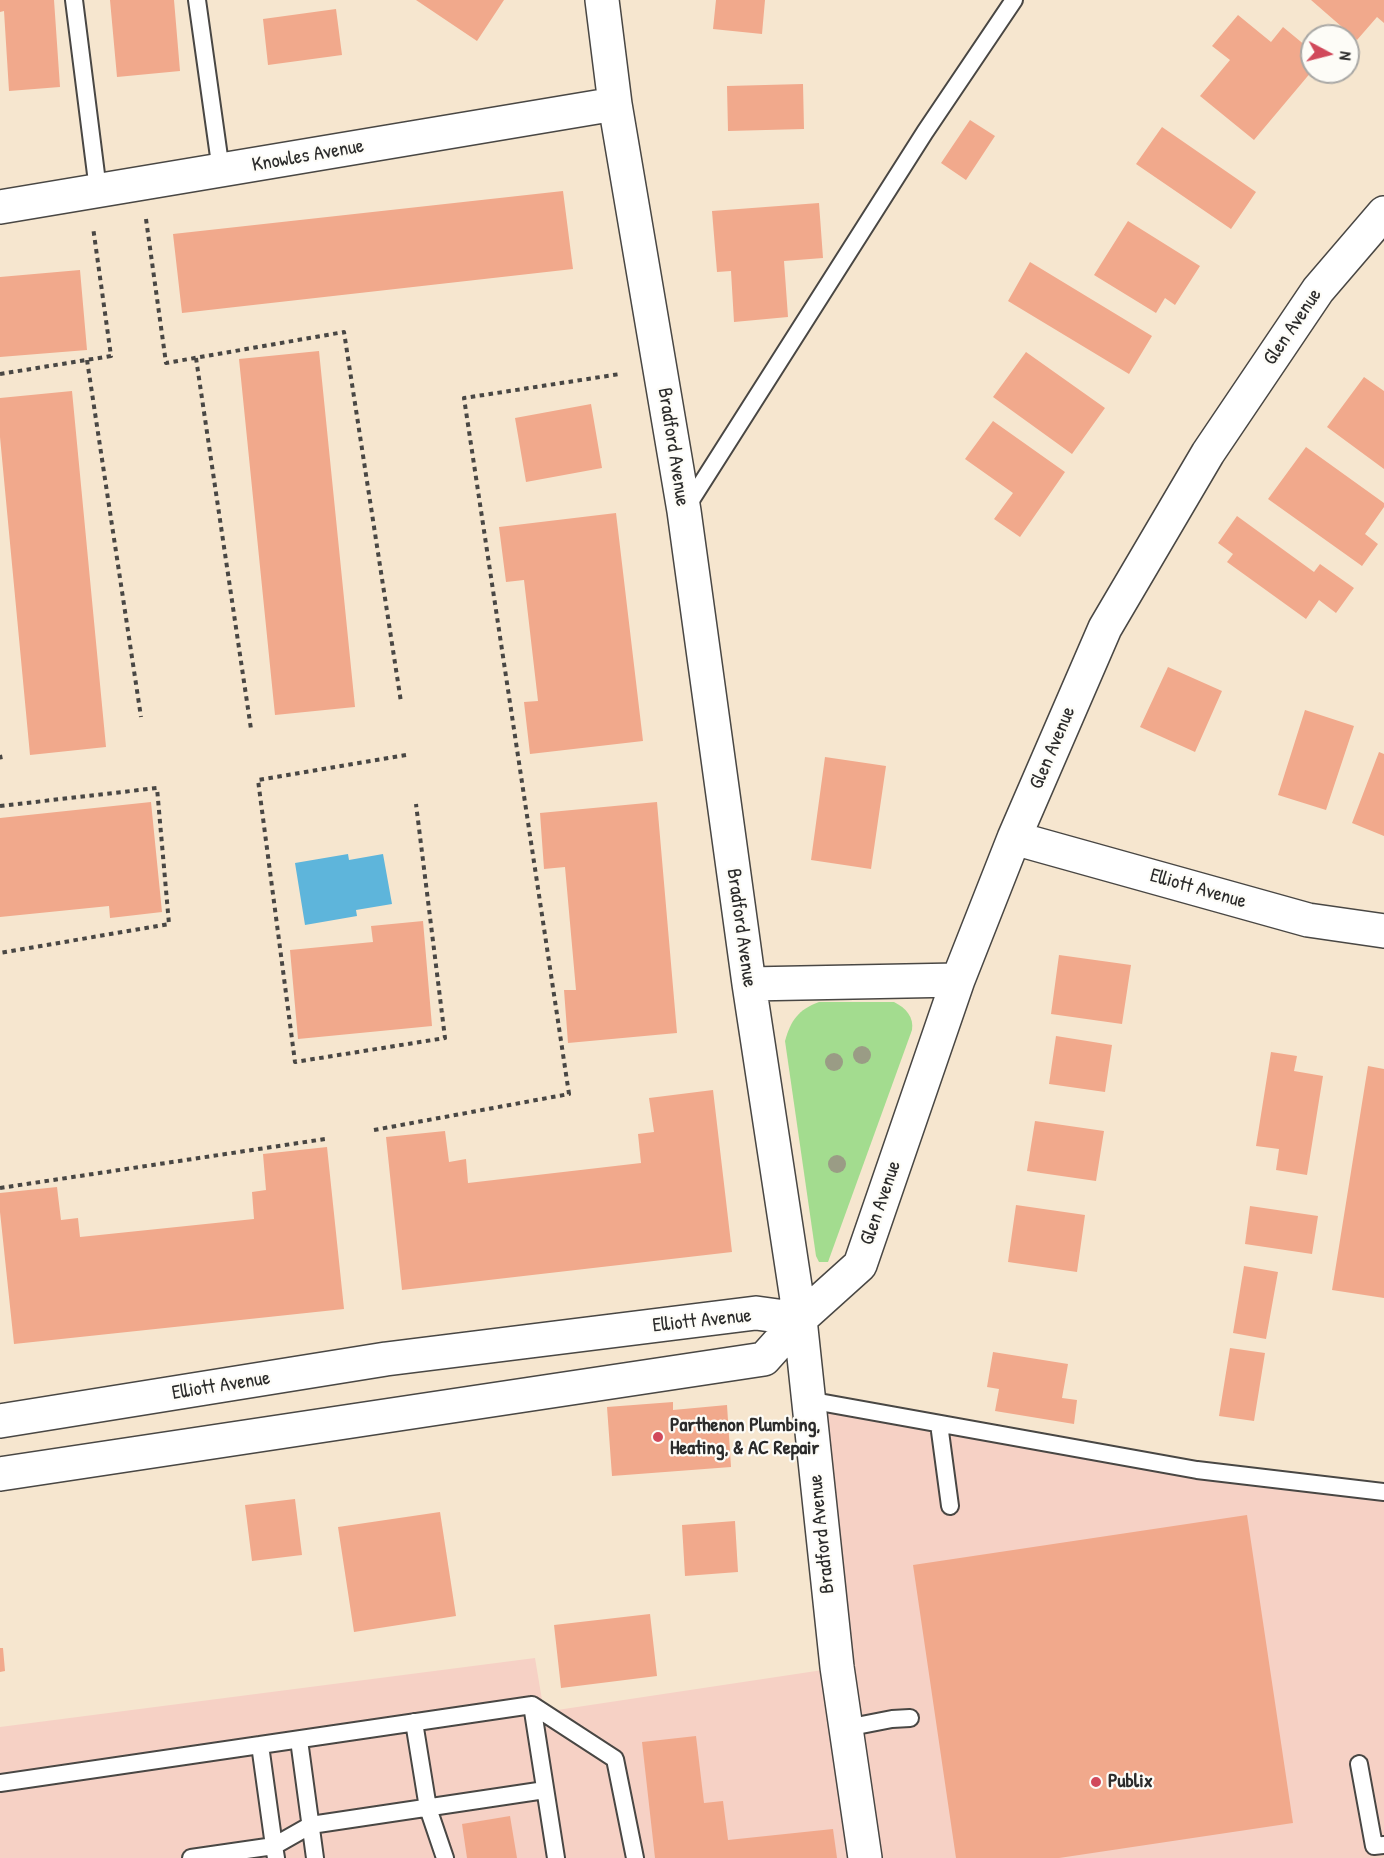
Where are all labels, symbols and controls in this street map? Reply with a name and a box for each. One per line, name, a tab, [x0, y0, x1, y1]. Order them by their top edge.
north arrow	[1300, 24, 1360, 84]
text: N	[1334, 50, 1357, 62]
street label: Knowles Avenue	[250, 134, 366, 178]
street label: Glen Avenue	[1259, 284, 1327, 370]
street label: Bradford Avenue	[652, 386, 694, 508]
street label: Glen Avenue	[1025, 703, 1081, 793]
street label: Elliott Avenue	[1147, 864, 1249, 914]
street label: Bradford Avenue	[721, 867, 761, 989]
street label: Glen Avenue	[855, 1158, 907, 1248]
street label: Elliott Avenue	[651, 1304, 753, 1338]
street label: Elliott Avenue	[170, 1366, 272, 1406]
place label: Parthenon Plumbing, Heating, & AC Repair	[670, 1414, 820, 1461]
marker: Parthenon Plumbing, Heating, & AC Repair	[651, 1430, 665, 1444]
street label: Bradford Avenue	[804, 1473, 840, 1595]
place label: Publix	[1108, 1770, 1153, 1794]
marker: Publix	[1089, 1775, 1103, 1789]

